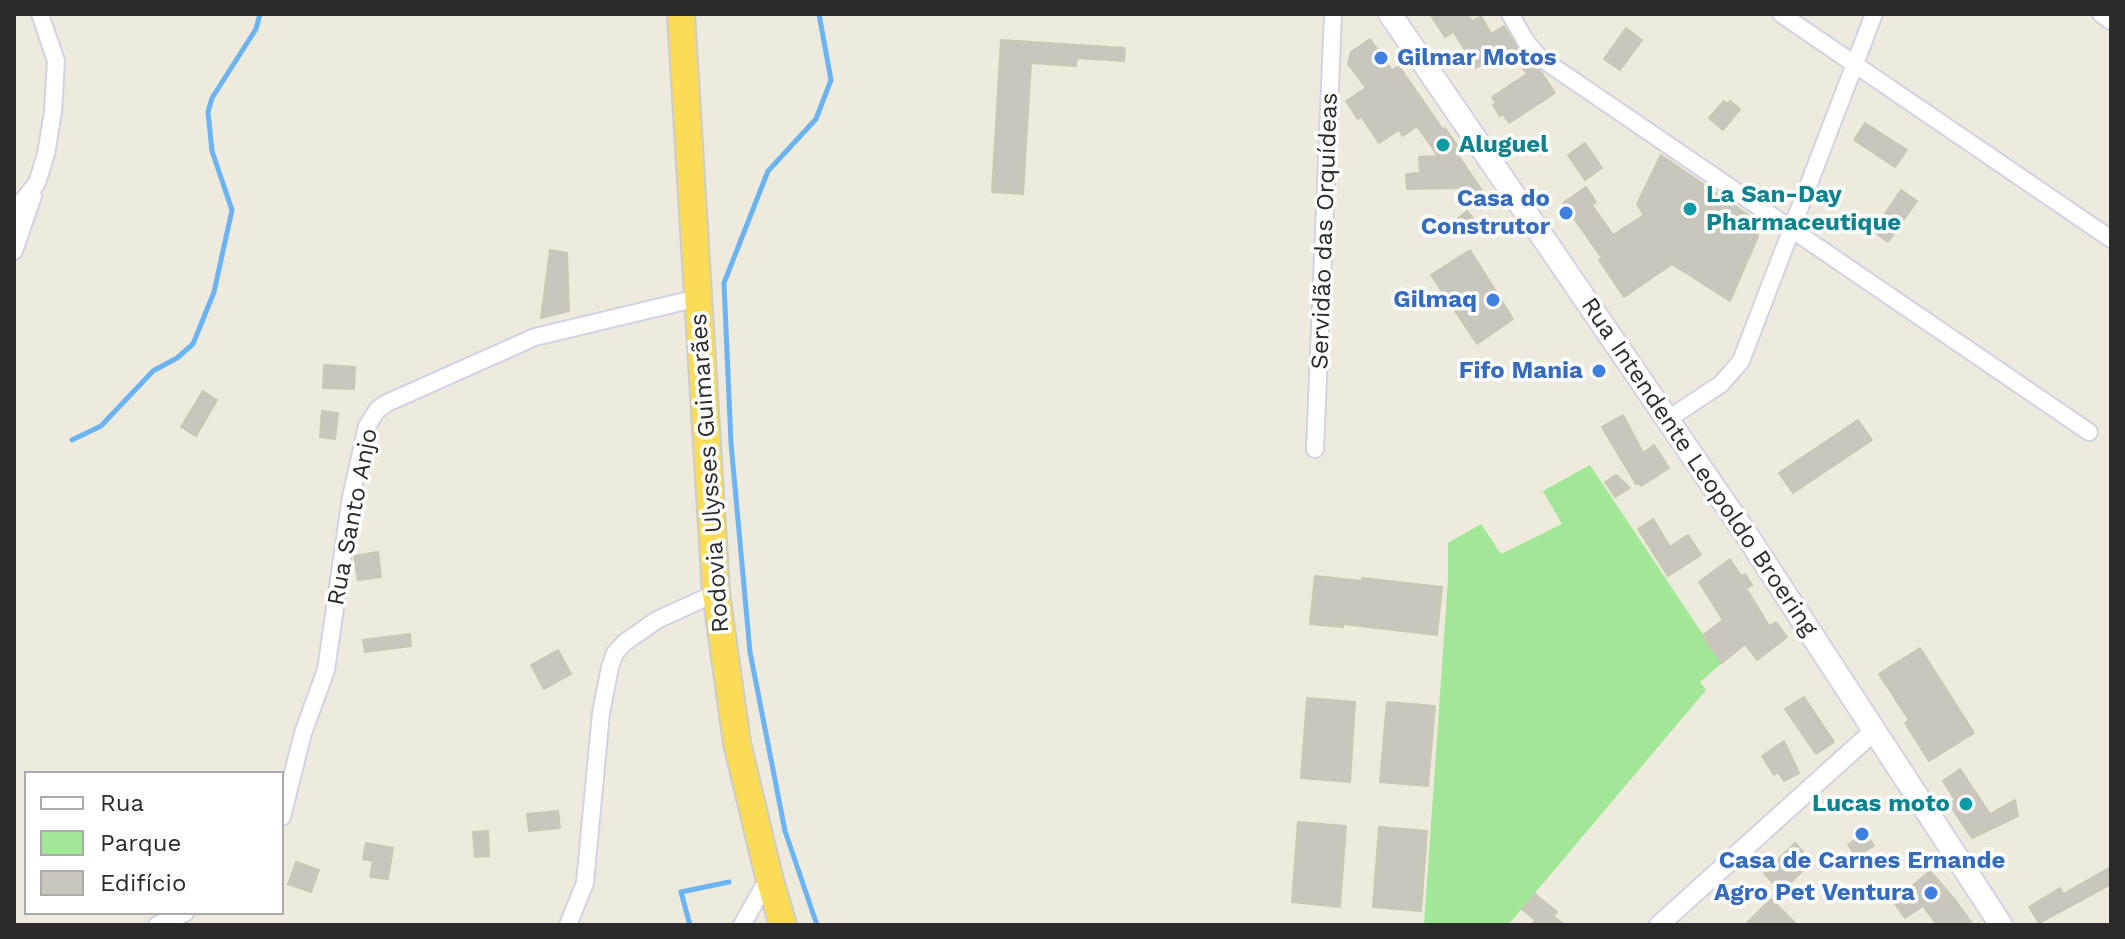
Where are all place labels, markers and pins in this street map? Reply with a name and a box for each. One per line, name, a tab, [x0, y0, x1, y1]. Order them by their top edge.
place label: Gilmar Motos	[1397, 44, 1557, 72]
marker: Gilmar Motos	[1372, 49, 1390, 67]
place label: Aluguel	[1459, 131, 1548, 159]
marker: Aluguel	[1434, 136, 1452, 154]
place label: La San-Day Pharmaceutique	[1706, 181, 1901, 237]
place label: Casa do Construtor	[1421, 185, 1550, 241]
marker: La San-Day Pharmaceutique	[1681, 200, 1699, 218]
marker: Casa do Construtor	[1557, 204, 1575, 222]
place label: Gilmaq	[1393, 286, 1477, 314]
marker: Gilmaq	[1484, 291, 1502, 309]
place label: Fifo Mania	[1459, 357, 1583, 385]
marker: Fifo Mania	[1590, 362, 1608, 380]
place label: Lucas moto	[1812, 790, 1950, 818]
marker: Lucas moto	[1957, 795, 1975, 813]
marker: Casa de Carnes Ernande	[1853, 825, 1871, 843]
place label: Casa de Carnes Ernande	[1719, 847, 2005, 875]
place label: Agro Pet Ventura	[1714, 879, 1915, 907]
marker: Agro Pet Ventura	[1922, 884, 1940, 902]

